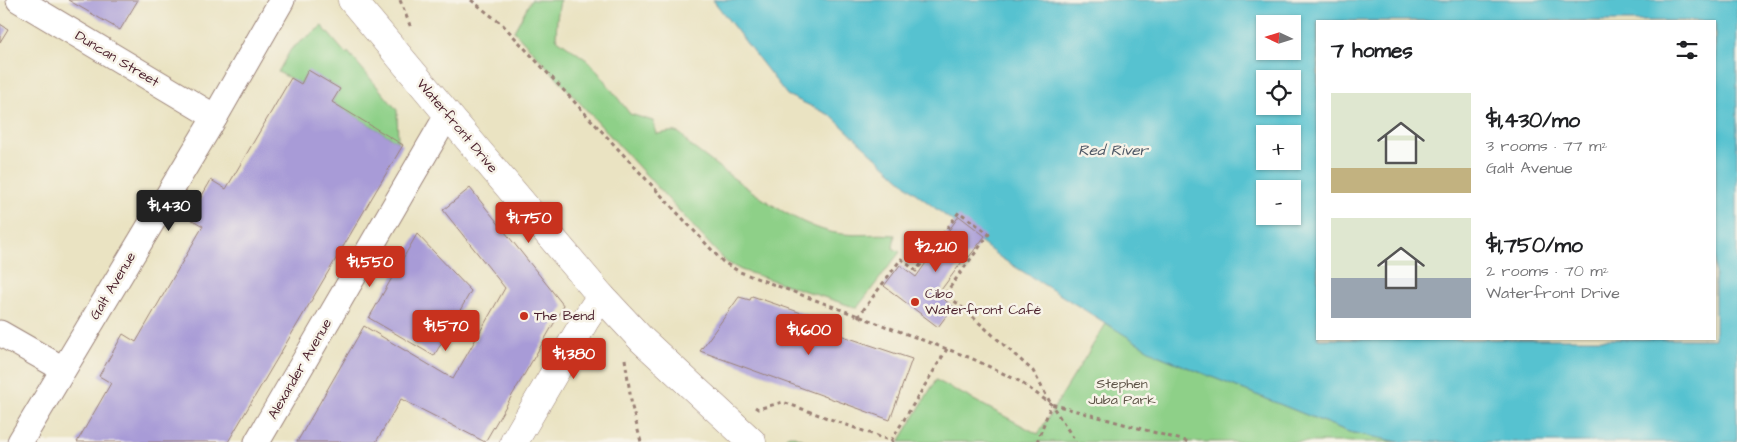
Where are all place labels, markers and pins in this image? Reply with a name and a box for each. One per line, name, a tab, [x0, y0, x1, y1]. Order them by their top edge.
pin: $1,430	[128, 190, 210, 232]
pin: $1,750	[488, 202, 570, 244]
pin: $2,210	[895, 230, 977, 273]
pin: $1,550	[329, 246, 411, 288]
place label: Cibo Waterfront Café	[925, 284, 1042, 320]
marker: Cibo Waterfront Café	[909, 296, 921, 308]
place label: The Bend	[534, 306, 595, 326]
pin: $1,570	[405, 310, 487, 352]
marker: The Bend	[518, 310, 530, 322]
pin: $1,600	[768, 314, 850, 356]
pin: $1,380	[533, 338, 615, 380]

